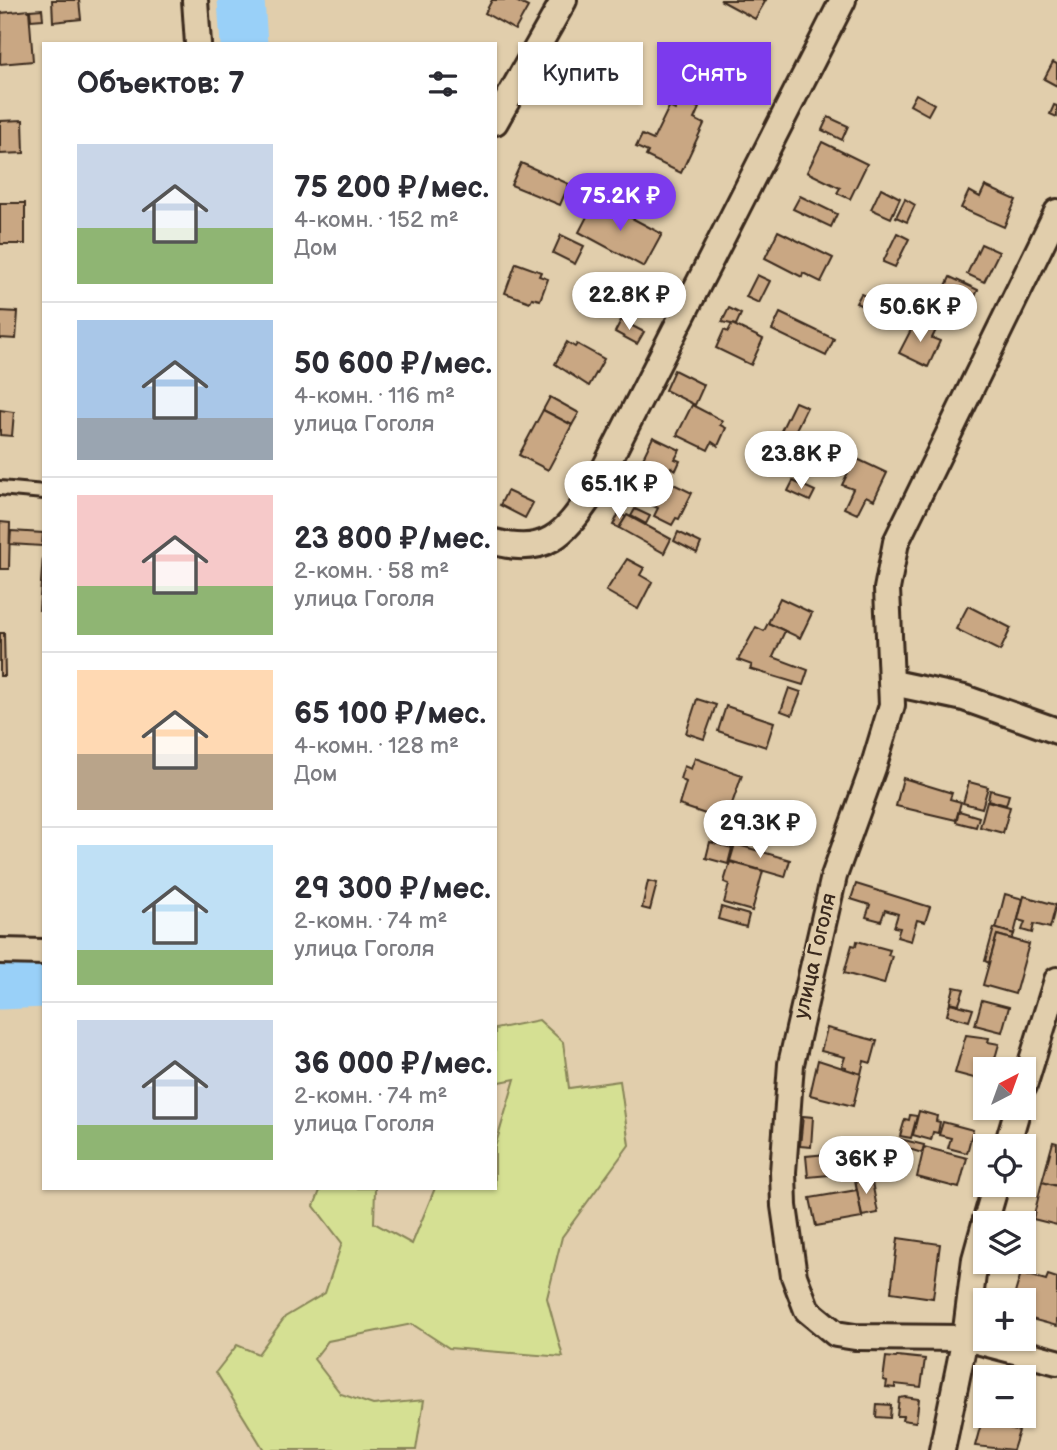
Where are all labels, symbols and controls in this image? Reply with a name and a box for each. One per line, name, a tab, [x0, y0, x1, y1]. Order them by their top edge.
chip: Купить	[518, 42, 643, 105]
chip: Снять	[657, 42, 771, 105]
icon: filters	[424, 65, 462, 103]
text: Объектов: 7	[77, 66, 245, 102]
text: 75 200 ₽/мес.	[294, 170, 489, 206]
icon: home	[133, 172, 217, 256]
pin: 75.2K ₽	[555, 174, 685, 233]
text: 75.2K ₽	[580, 182, 660, 210]
text: 4-комн. · 152 m²	[294, 206, 459, 234]
text: Дом	[294, 234, 337, 262]
pin: 22.8K ₽	[564, 272, 694, 332]
text: 22.8K ₽	[588, 281, 670, 309]
pin: 50.6K ₽	[855, 284, 985, 344]
text: 50.6K ₽	[879, 293, 961, 321]
text: 50 600 ₽/мес.	[294, 346, 492, 382]
icon: home	[133, 348, 217, 432]
text: 4-комн. · 116 m²	[294, 382, 455, 410]
text: улица Гоголя	[294, 410, 435, 438]
pin: 23.8K ₽	[736, 432, 866, 491]
text: 23.8K ₽	[761, 440, 841, 468]
pin: 65.1K ₽	[554, 462, 684, 521]
text: 65.1K ₽	[580, 470, 658, 498]
text: 23 800 ₽/мес.	[294, 521, 491, 557]
icon: home	[133, 523, 217, 607]
text: 2-комн. · 58 m²	[294, 557, 449, 585]
text: улица Гоголя	[294, 585, 435, 613]
text: 65 100 ₽/мес.	[294, 696, 486, 732]
icon: home	[133, 698, 217, 782]
text: 4-комн. · 128 m²	[294, 732, 459, 760]
text: Дом	[294, 760, 337, 788]
pin: 29.3K ₽	[695, 800, 825, 860]
text: 29.3K ₽	[720, 809, 800, 837]
text: 29 300 ₽/мес.	[294, 871, 491, 907]
icon: home	[133, 873, 217, 957]
street label: улица Гоголя	[788, 891, 842, 1021]
text: 2-комн. · 74 m²	[294, 907, 447, 935]
text: улица Гоголя	[294, 935, 435, 963]
text: 36 000 ₽/мес.	[294, 1046, 492, 1082]
icon: home	[133, 1048, 217, 1132]
north arrow	[973, 1057, 1036, 1120]
map controls	[973, 1057, 1036, 1428]
text: 2-комн. · 74 m²	[294, 1082, 447, 1110]
text: улица Гоголя	[294, 1110, 435, 1138]
button: locate	[973, 1134, 1036, 1197]
pin: 36K ₽	[817, 1136, 915, 1196]
text: 36K ₽	[835, 1145, 897, 1173]
button: layers	[973, 1211, 1036, 1274]
button: +	[973, 1288, 1036, 1351]
button: −	[973, 1365, 1036, 1428]

